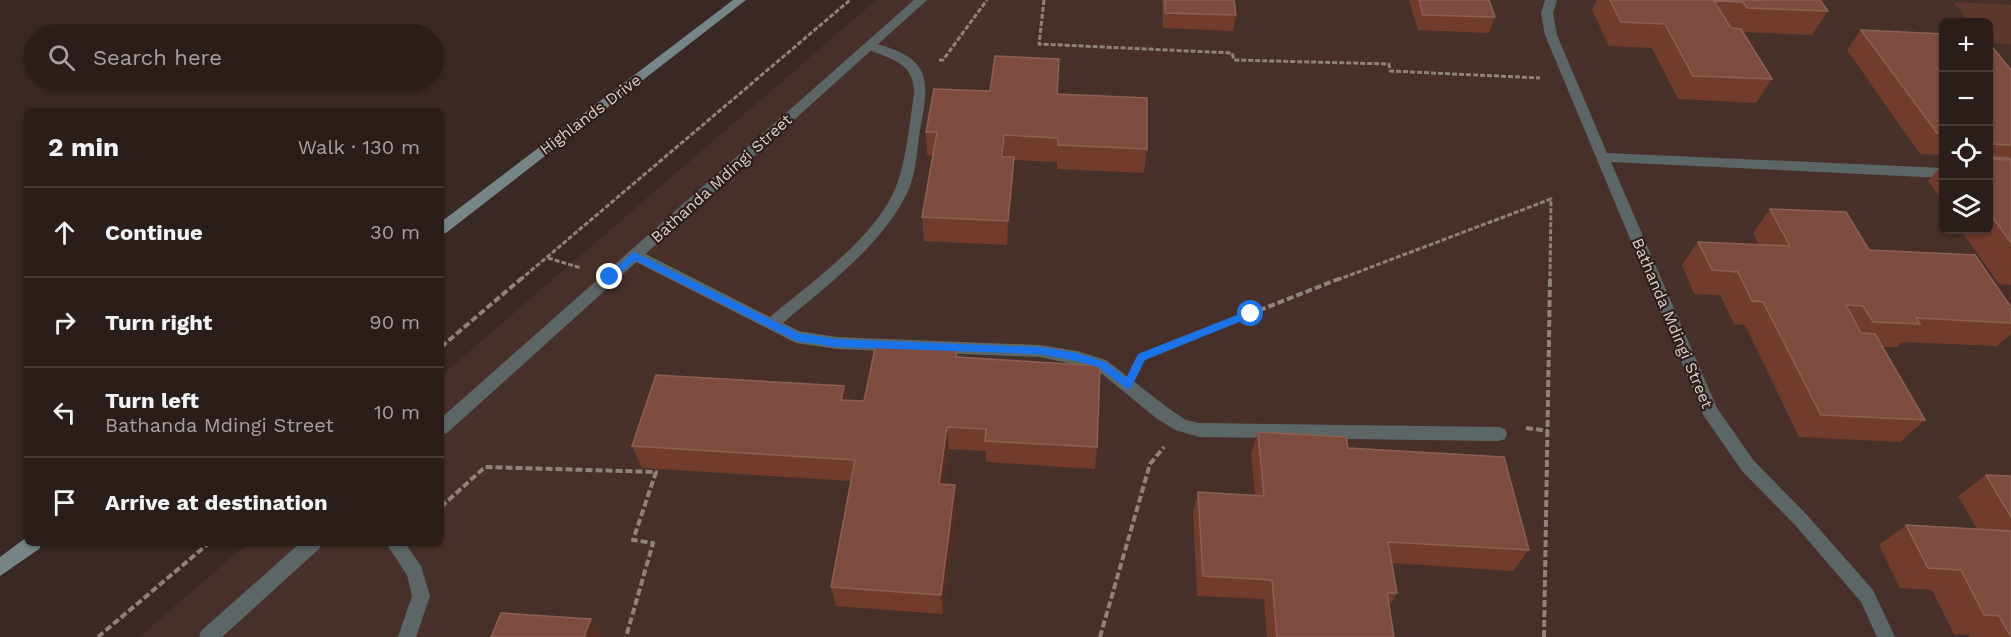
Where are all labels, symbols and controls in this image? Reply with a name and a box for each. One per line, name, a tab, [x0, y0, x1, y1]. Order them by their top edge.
map controls	[1939, 18, 1993, 234]
button: +	[1939, 18, 1993, 72]
search box	[24, 24, 444, 90]
icon: search	[45, 41, 78, 74]
text: Search here	[93, 45, 222, 70]
street label: Highlands Drive	[536, 70, 645, 159]
button: −	[1939, 72, 1993, 126]
street label: Bathanda Mdingi Street	[647, 110, 796, 247]
button: locate	[1939, 126, 1993, 180]
text: 2 min	[48, 132, 119, 162]
text: Walk · 130 m	[298, 135, 420, 159]
button: layers	[1939, 180, 1993, 234]
icon: ahead	[48, 216, 81, 249]
text: Continue	[105, 220, 203, 245]
text: 30 m	[370, 220, 420, 244]
street label: Bathanda Mdingi Street	[1628, 235, 1717, 411]
route end	[596, 263, 622, 289]
route start	[1237, 300, 1263, 326]
icon: right	[48, 306, 81, 339]
text: Turn right	[105, 310, 212, 335]
text: 90 m	[369, 310, 420, 334]
text: Turn left	[105, 388, 199, 413]
icon: left	[48, 396, 81, 429]
text: 10 m	[374, 400, 420, 424]
text: Bathanda Mdingi Street	[105, 413, 334, 437]
icon: arrive	[48, 486, 81, 519]
text: Arrive at destination	[105, 490, 328, 515]

